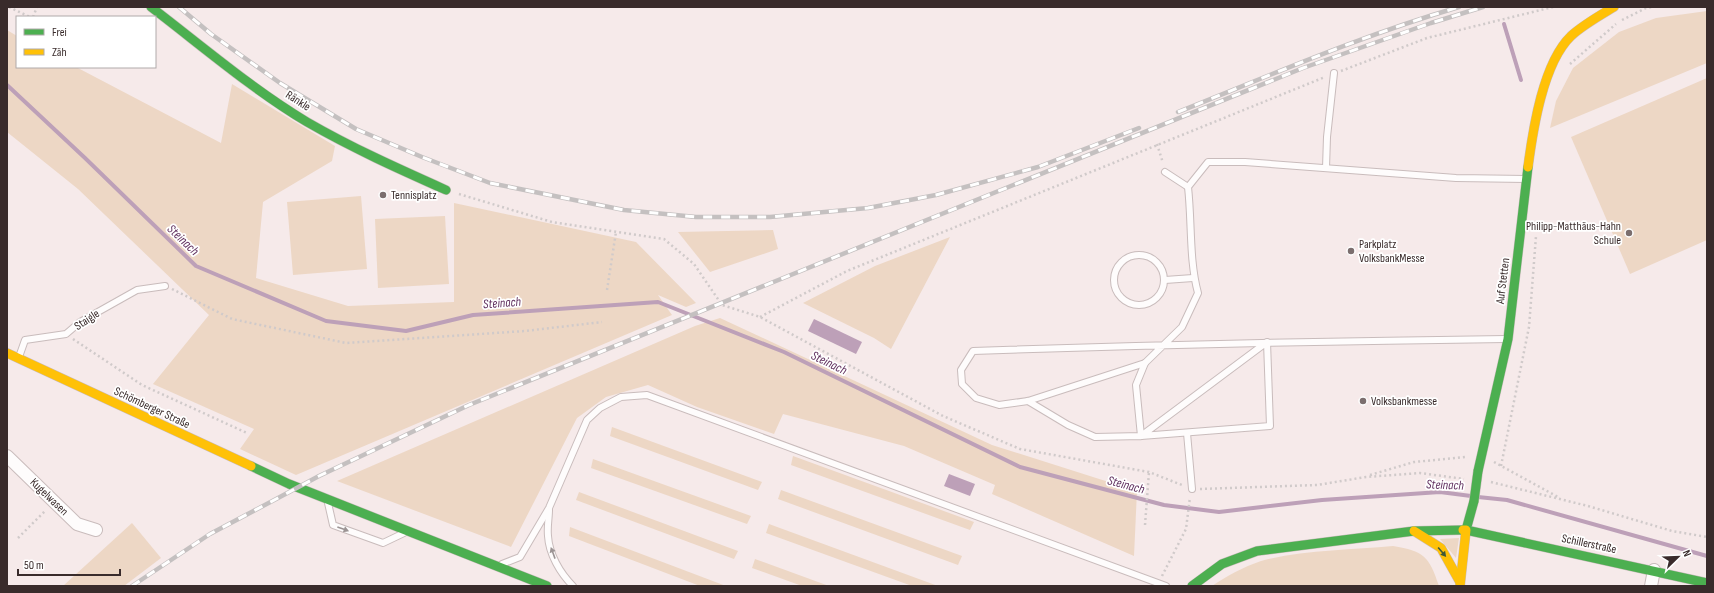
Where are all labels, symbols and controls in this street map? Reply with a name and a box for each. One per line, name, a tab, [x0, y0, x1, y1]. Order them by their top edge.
legend	[16, 16, 156, 68]
text: Frei	[52, 25, 67, 40]
text: Zäh	[52, 45, 67, 60]
street label: Ränkle	[283, 87, 313, 115]
place label: Tennisplatz	[391, 188, 437, 203]
marker: Tennisplatz	[378, 190, 388, 200]
place label: Philipp-Matthäus-Hahn Schule	[1526, 219, 1621, 248]
water label: Steinach	[164, 221, 203, 259]
marker: Philipp-Matthäus-Hahn Schule	[1624, 228, 1634, 238]
place label: Parkplatz VolksbankMesse	[1359, 237, 1425, 266]
marker: Parkplatz VolksbankMesse	[1346, 246, 1356, 256]
street label: Auf Stetten	[1493, 257, 1513, 306]
water label: Steinach	[483, 294, 522, 312]
street label: Staigle	[71, 306, 103, 334]
water label: Steinach	[808, 347, 850, 379]
street label: Schömberger Straße	[112, 384, 193, 432]
place label: Volksbankmesse	[1371, 394, 1437, 409]
marker: Volksbankmesse	[1358, 396, 1368, 406]
water label: Steinach	[1106, 472, 1147, 498]
street label: Kugelwasen	[27, 475, 71, 519]
water label: Steinach	[1426, 476, 1465, 494]
one-way arrow	[338, 526, 350, 532]
street label: Schillerstraße	[1560, 531, 1618, 557]
north arrow	[1658, 537, 1698, 577]
one-way arrow	[1438, 546, 1447, 557]
one-way arrow	[550, 547, 556, 559]
text: N	[1680, 548, 1694, 559]
scale bar	[18, 551, 120, 577]
text: 50 m	[24, 558, 44, 573]

